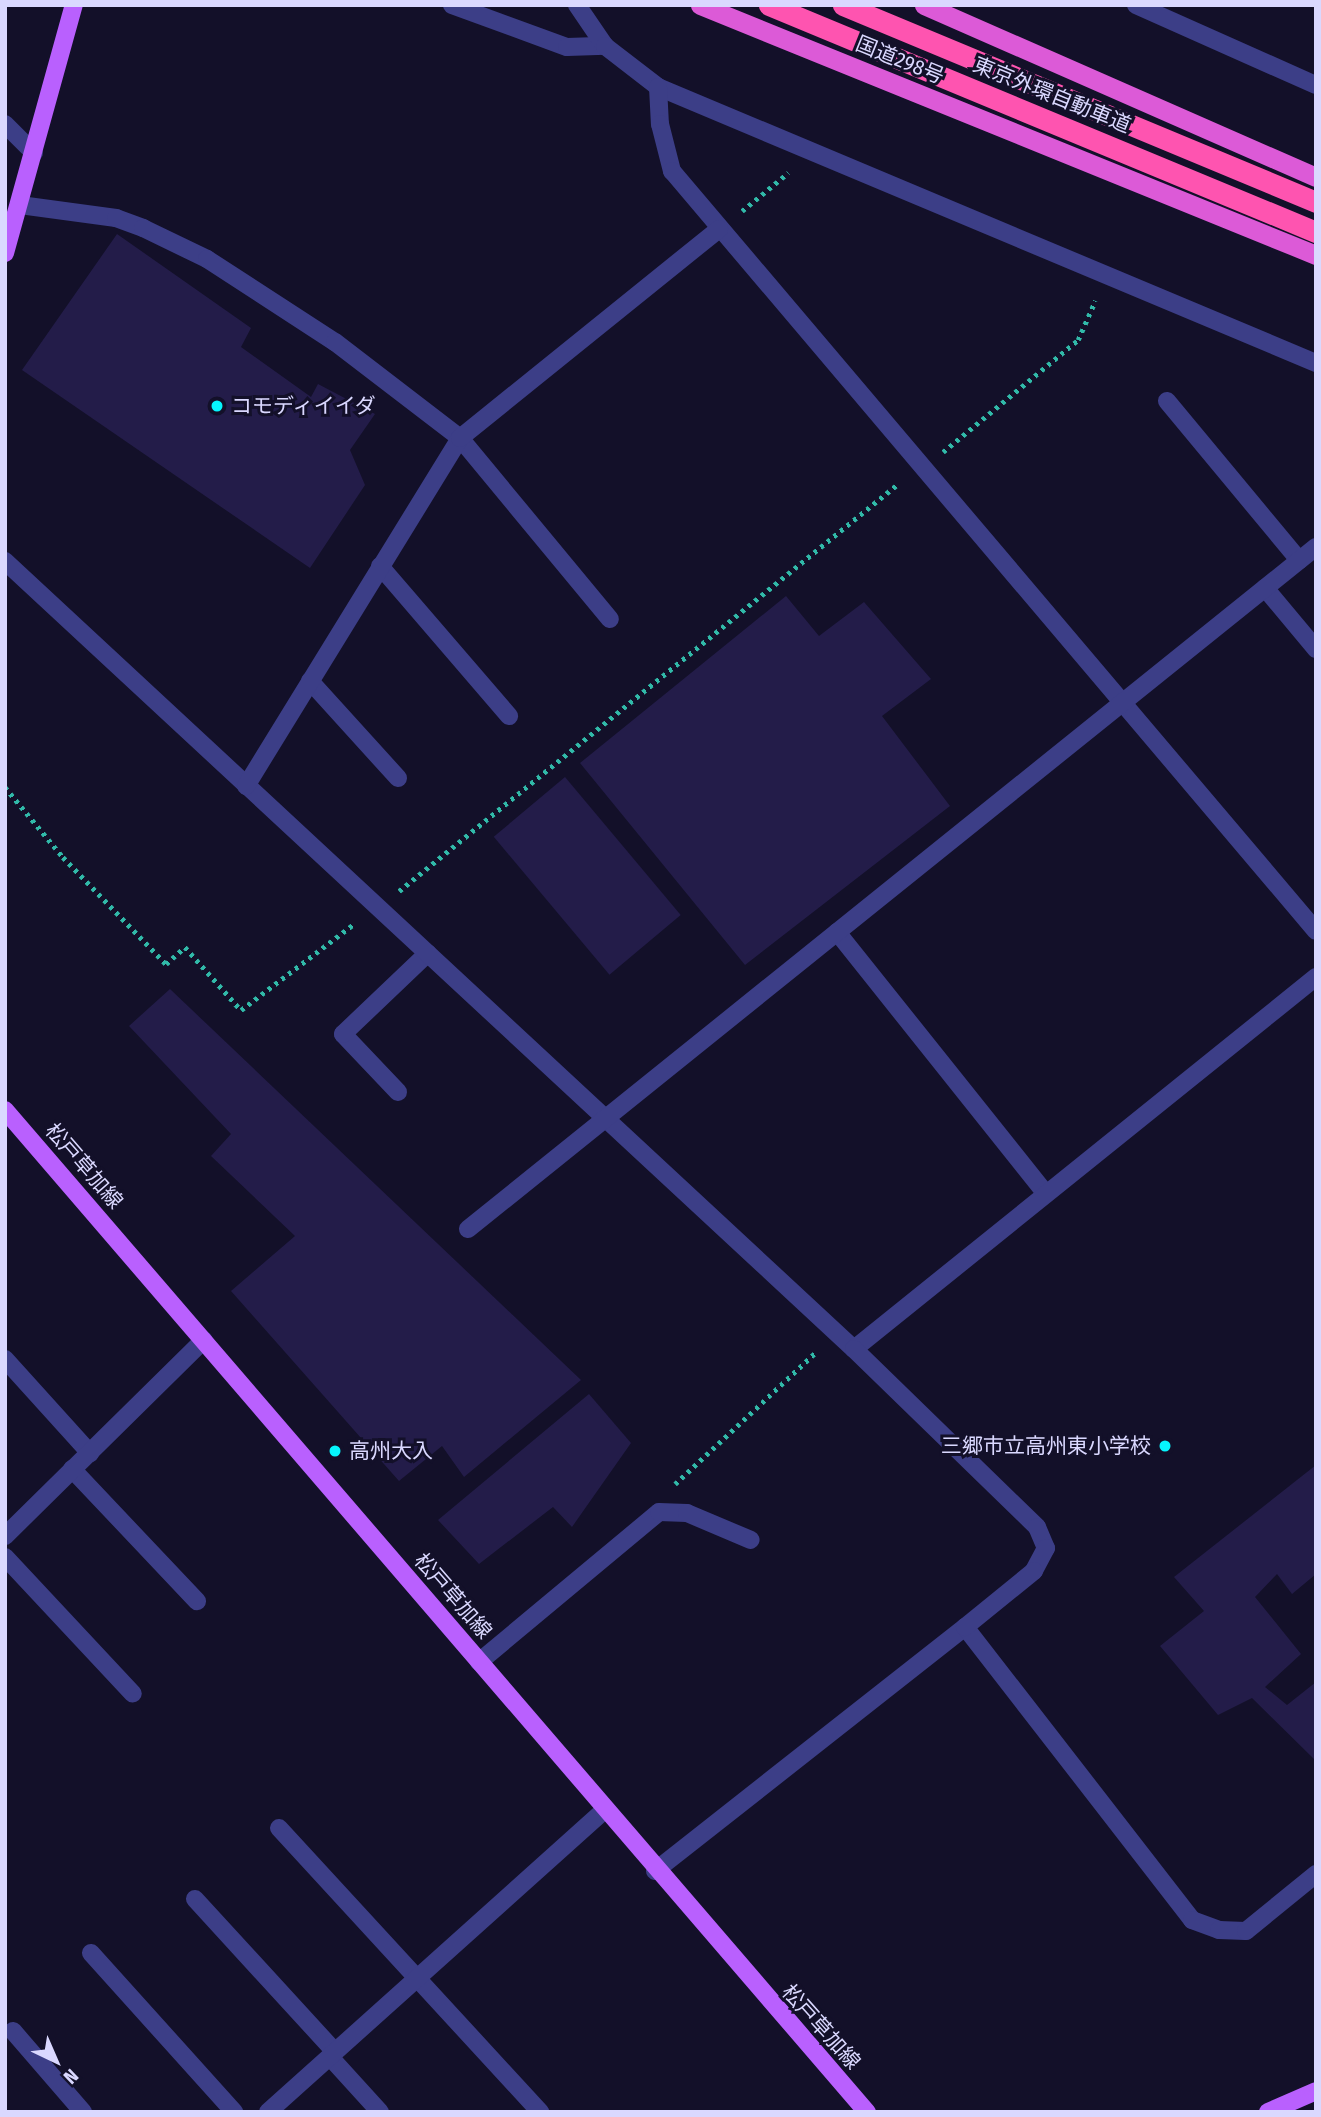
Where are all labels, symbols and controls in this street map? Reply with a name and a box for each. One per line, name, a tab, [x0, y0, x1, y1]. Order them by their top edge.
street label: 国道298号	[852, 31, 948, 89]
street label: 東京外環自動車道	[969, 52, 1135, 138]
place label: コモディイイダ	[231, 393, 378, 419]
marker: コモディイイダ	[209, 398, 225, 414]
street label: 松戸草加線	[40, 1118, 128, 1214]
place label: 三郷市立高州東小学校	[941, 1433, 1151, 1459]
place label: 高州大入	[349, 1438, 433, 1464]
marker: 三郷市立高州東小学校	[1157, 1438, 1173, 1454]
marker: 高州大入	[327, 1443, 343, 1459]
street label: 松戸草加線	[409, 1548, 497, 1644]
street label: 松戸草加線	[777, 1980, 865, 2074]
north arrow	[21, 2026, 91, 2096]
text: N	[59, 2064, 83, 2089]

